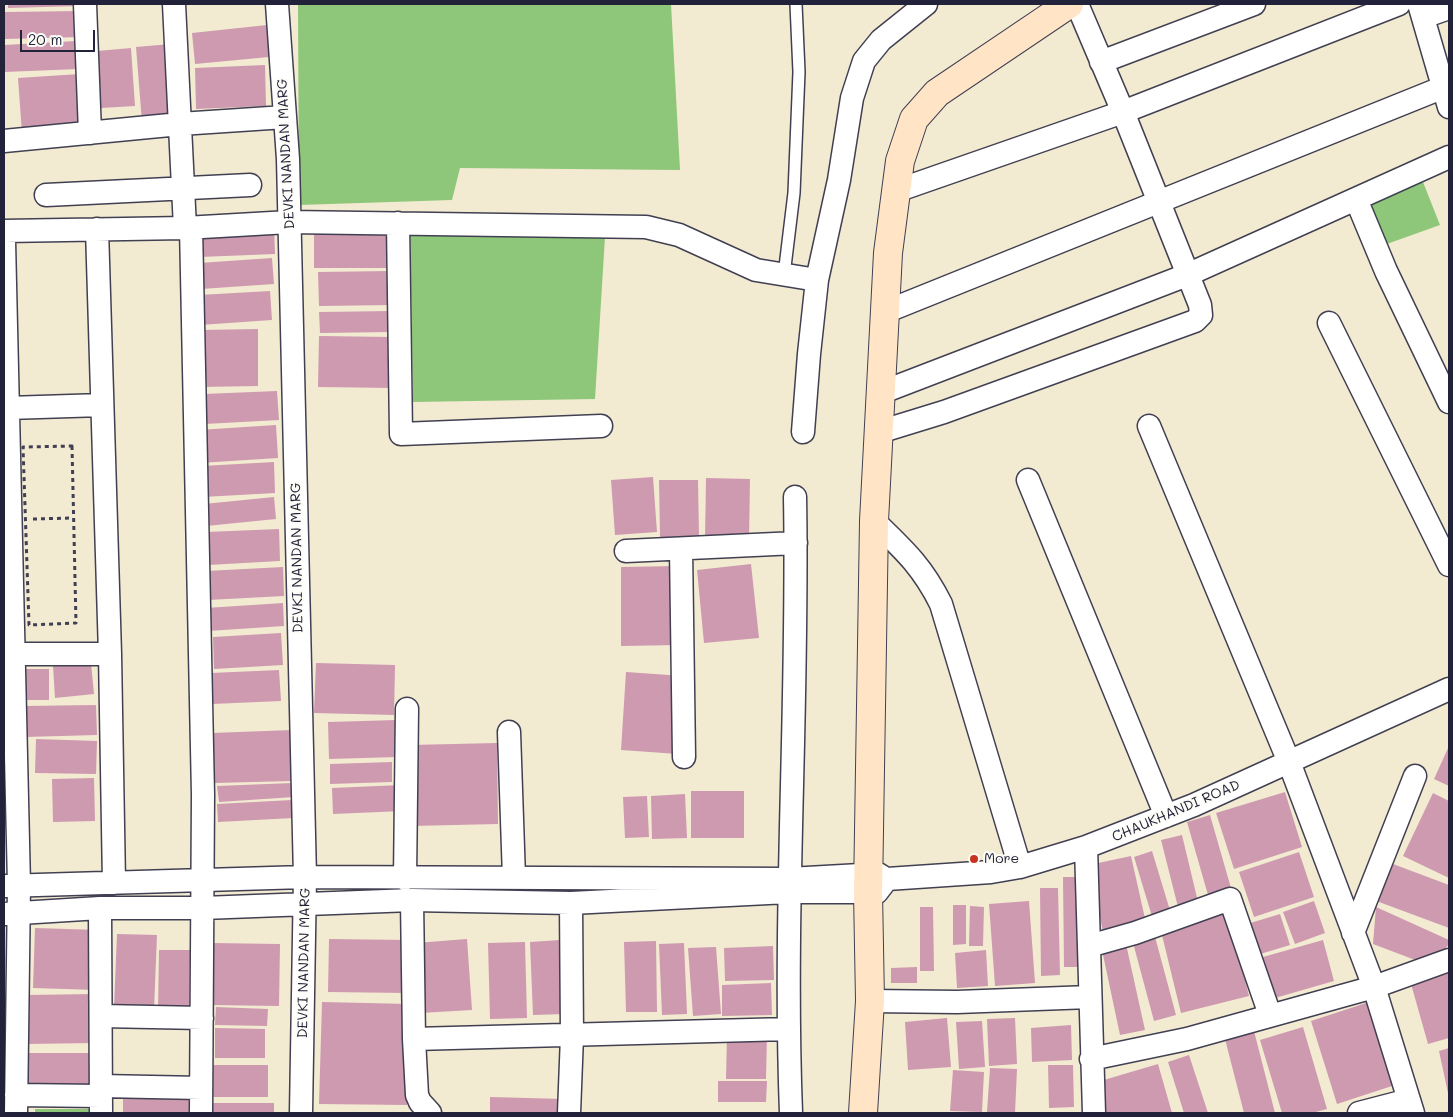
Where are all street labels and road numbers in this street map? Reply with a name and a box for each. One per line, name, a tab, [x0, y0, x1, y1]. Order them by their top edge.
street label: DEVKI NANDAN MARG	[274, 78, 298, 230]
street label: DEVKI NANDAN MARG	[287, 483, 307, 633]
street label: CHAUKHANDI ROAD	[1110, 776, 1242, 846]
street label: DEVKI NANDAN MARG	[294, 888, 314, 1038]

